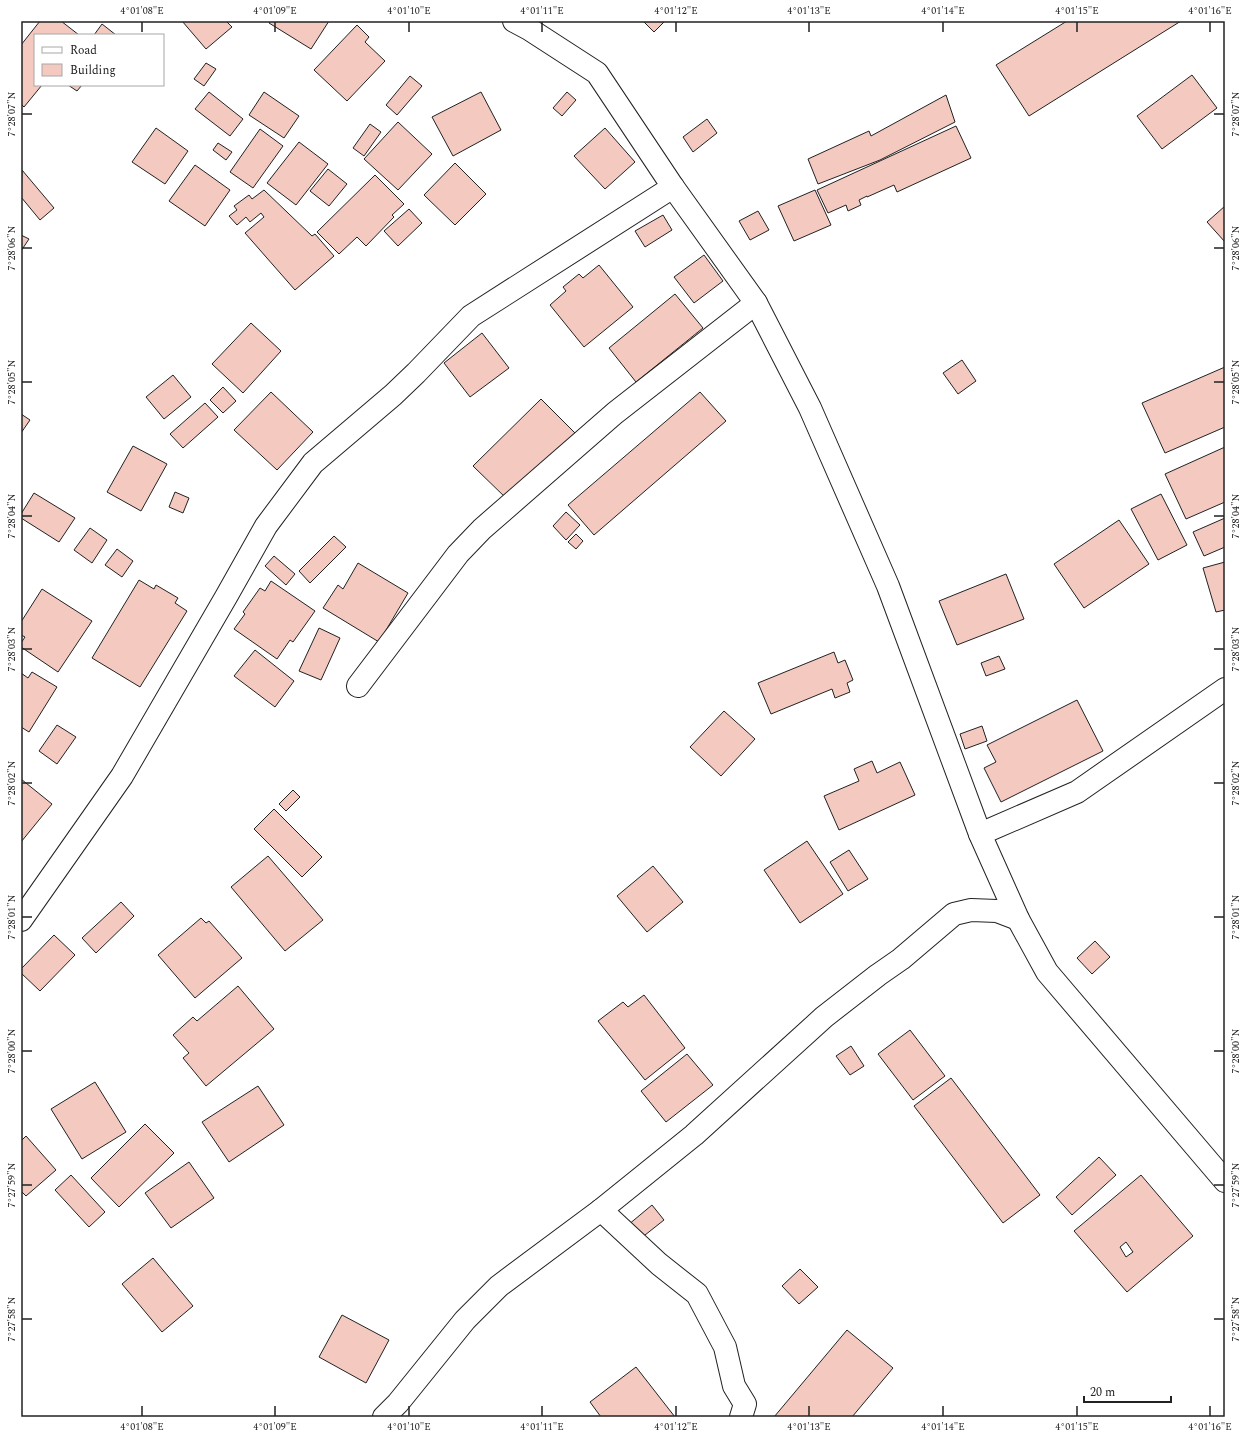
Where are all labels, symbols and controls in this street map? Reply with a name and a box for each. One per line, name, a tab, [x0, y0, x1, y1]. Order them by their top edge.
text: 4°01'08"E	[120, 3, 164, 19]
text: 4°01'09"E	[253, 3, 297, 19]
text: 4°01'10"E	[387, 3, 431, 19]
text: 4°01'11"E	[520, 3, 564, 19]
text: 4°01'12"E	[654, 3, 698, 19]
text: 4°01'13"E	[787, 3, 831, 19]
text: 4°01'14"E	[921, 3, 965, 19]
text: 4°01'15"E	[1055, 3, 1099, 19]
text: 4°01'16"E	[1188, 3, 1232, 19]
legend	[34, 34, 164, 86]
text: Road	[70, 41, 97, 60]
text: Building	[70, 61, 116, 80]
text: 7°28'07"N	[4, 92, 20, 137]
text: 7°28'07"N	[1228, 92, 1244, 137]
text: 7°28'06"N	[4, 226, 20, 271]
text: 7°28'06"N	[1228, 226, 1244, 271]
text: 7°28'05"N	[4, 360, 20, 405]
text: 7°28'05"N	[1228, 360, 1244, 405]
text: 7°28'04"N	[4, 494, 20, 539]
text: 7°28'04"N	[1228, 494, 1244, 539]
text: 7°28'03"N	[4, 627, 20, 672]
text: 7°28'03"N	[1228, 627, 1244, 672]
text: 7°28'02"N	[4, 761, 20, 806]
text: 7°28'02"N	[1228, 761, 1244, 806]
text: 7°28'01"N	[4, 895, 20, 940]
text: 7°28'01"N	[1228, 895, 1244, 940]
text: 7°28'00"N	[4, 1029, 20, 1074]
text: 7°28'00"N	[1228, 1029, 1244, 1074]
text: 7°27'59"N	[4, 1163, 20, 1208]
text: 7°27'59"N	[1228, 1163, 1244, 1208]
text: 7°27'58"N	[4, 1297, 20, 1342]
text: 7°27'58"N	[1228, 1297, 1244, 1342]
scale bar	[1084, 1378, 1171, 1404]
text: 20 m	[1090, 1383, 1115, 1402]
text: 4°01'08"E	[120, 1419, 164, 1435]
text: 4°01'09"E	[253, 1419, 297, 1435]
text: 4°01'10"E	[387, 1419, 431, 1435]
text: 4°01'11"E	[520, 1419, 564, 1435]
text: 4°01'12"E	[654, 1419, 698, 1435]
text: 4°01'13"E	[787, 1419, 831, 1435]
text: 4°01'14"E	[921, 1419, 965, 1435]
text: 4°01'15"E	[1055, 1419, 1099, 1435]
text: 4°01'16"E	[1188, 1419, 1232, 1435]

